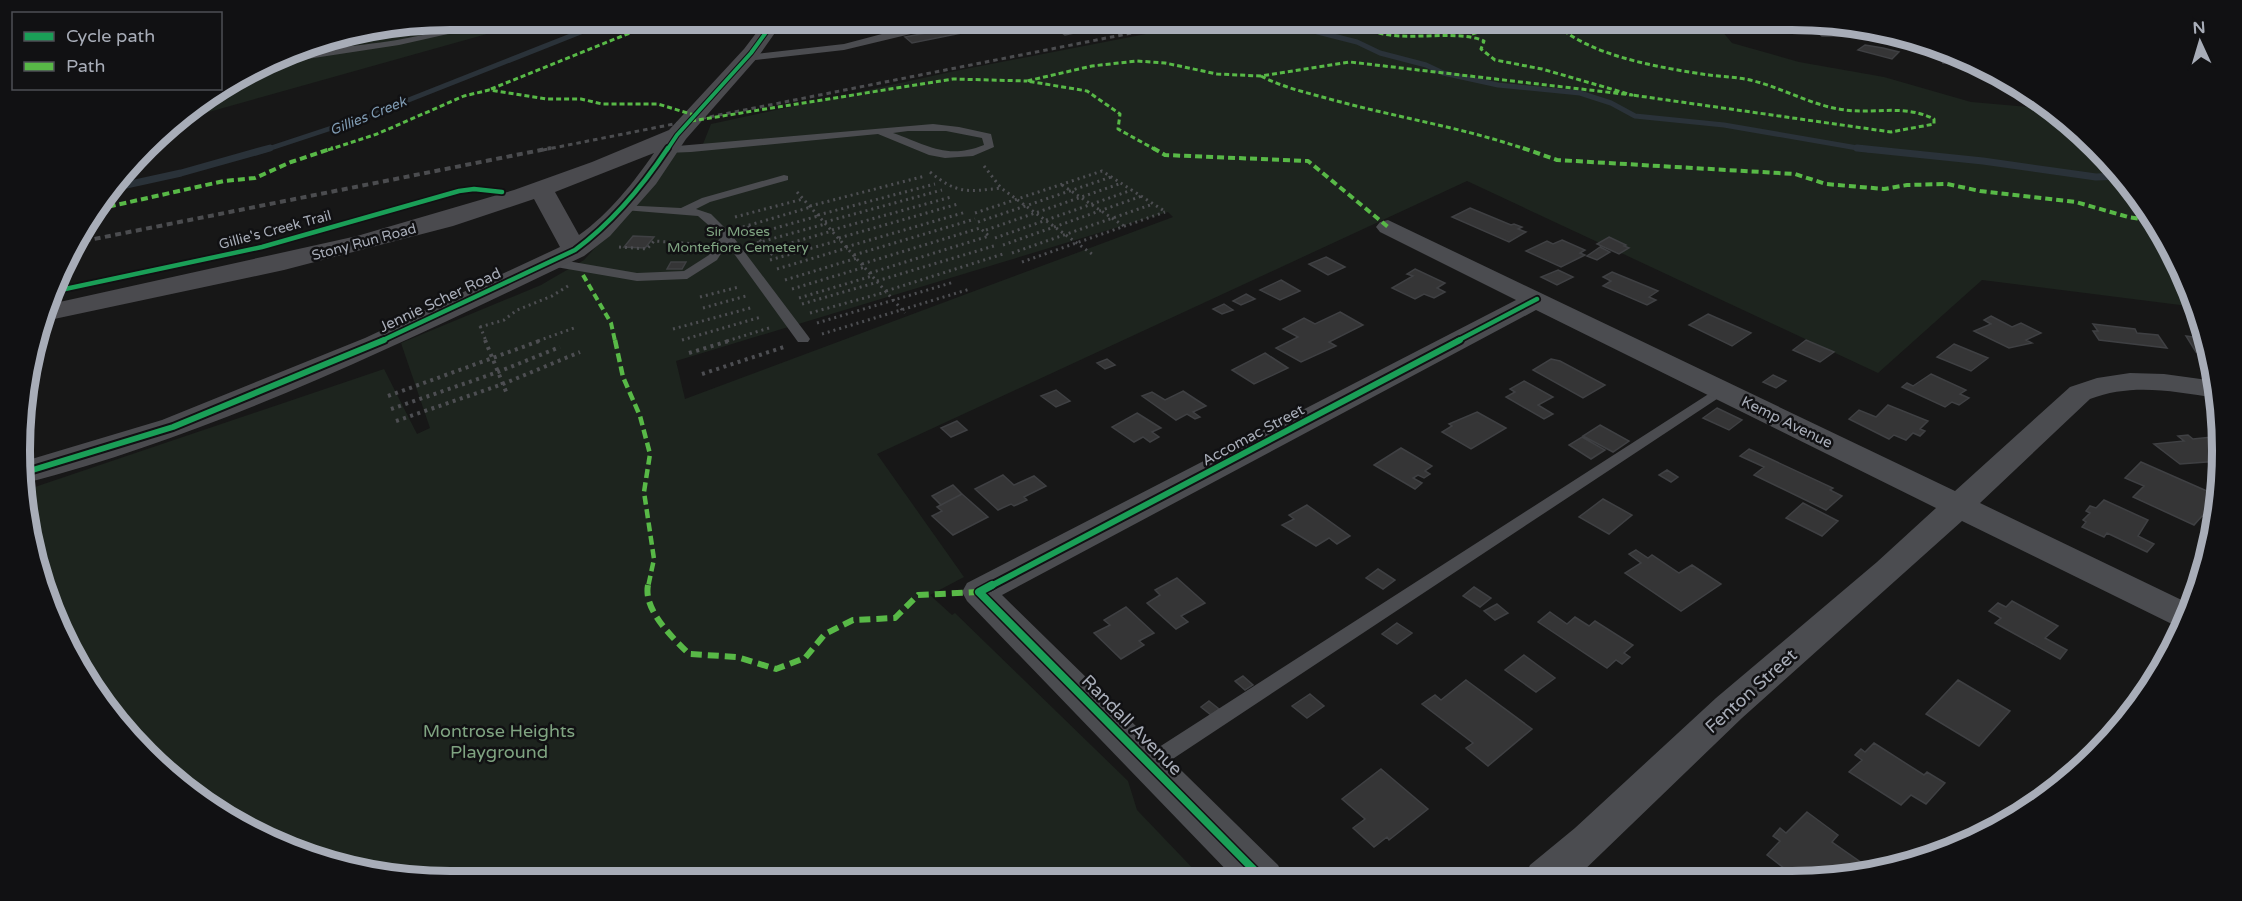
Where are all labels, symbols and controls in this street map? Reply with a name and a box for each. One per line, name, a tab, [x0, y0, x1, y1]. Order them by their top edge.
legend	[12, 12, 222, 90]
north arrow	[2170, 12, 2230, 72]
text: N	[2192, 18, 2206, 38]
text: Cycle path	[66, 25, 155, 47]
text: Path	[66, 55, 105, 77]
water label: Gillies Creek	[327, 92, 410, 139]
street label: Gillie's Creek Trail	[217, 207, 333, 253]
street label: Stony Run Road	[310, 220, 418, 264]
park label: Sir Moses Montefiore Cemetery	[667, 223, 809, 256]
street label: Jennie Scher Road	[376, 264, 504, 336]
street label: Kemp Avenue	[1738, 392, 1836, 452]
street label: Accomac Street	[1199, 400, 1307, 469]
street label: Fenton Street	[1701, 644, 1802, 738]
street label: Randall Avenue	[1077, 670, 1187, 780]
park label: Montrose Heights Playground	[423, 720, 575, 763]

